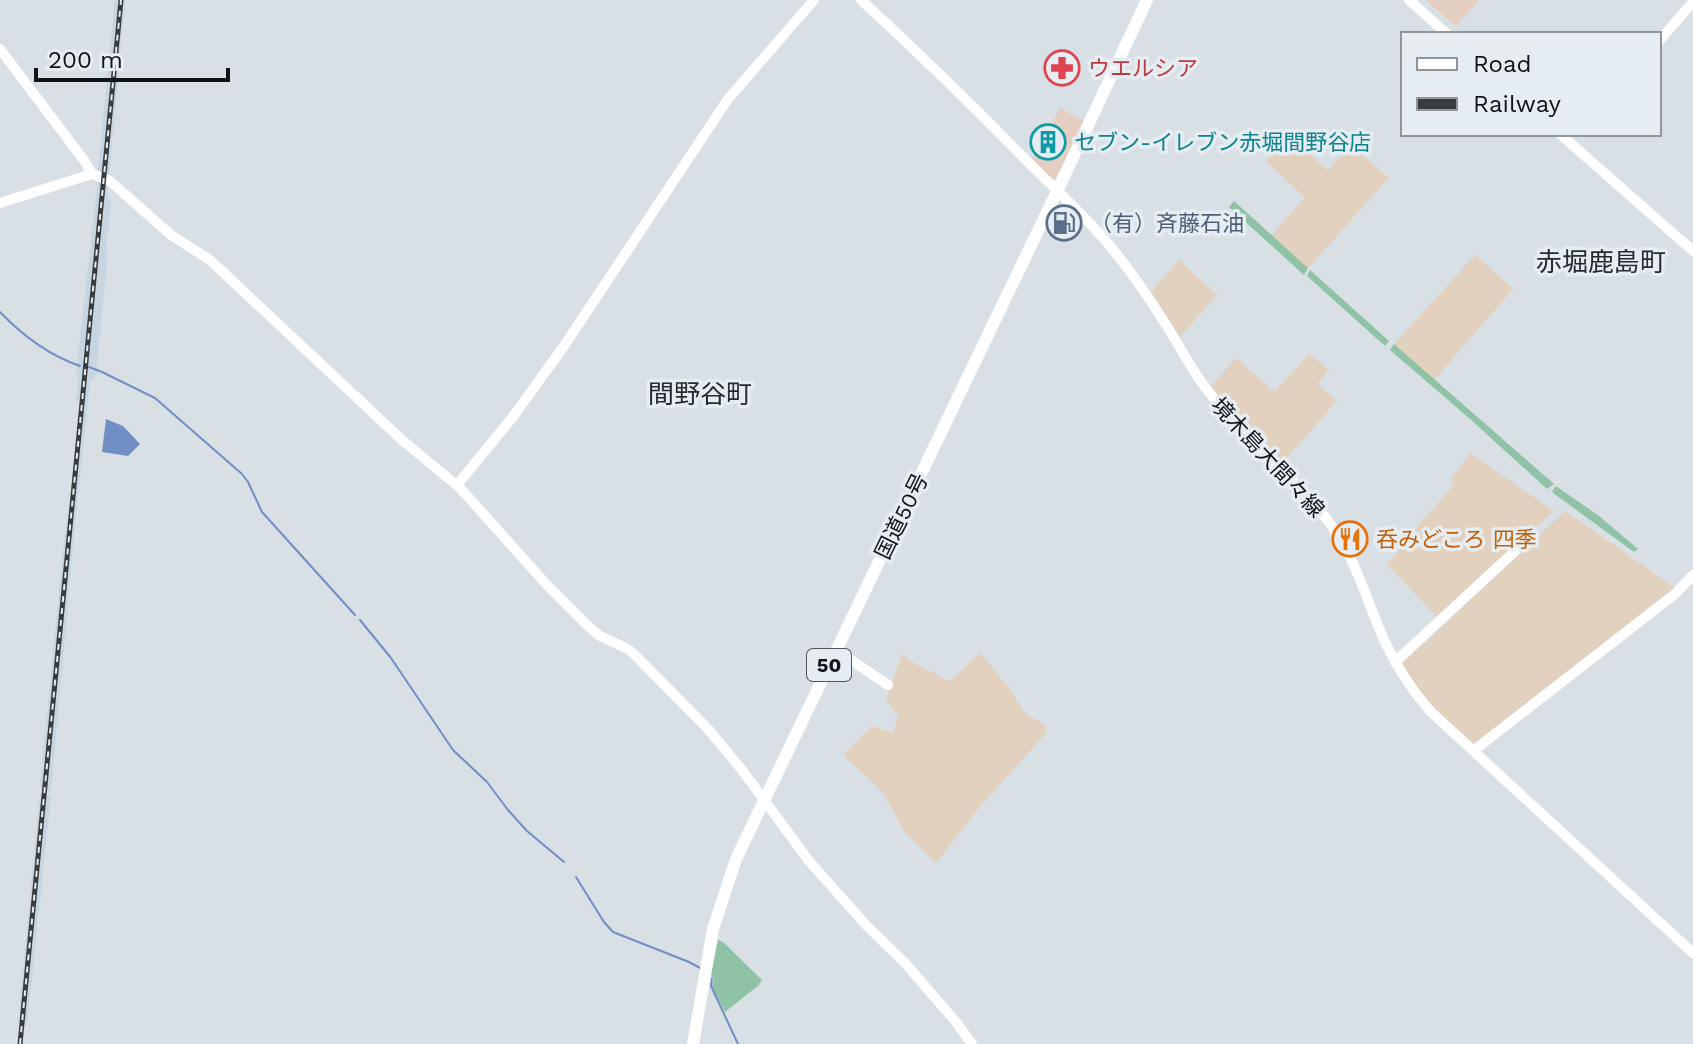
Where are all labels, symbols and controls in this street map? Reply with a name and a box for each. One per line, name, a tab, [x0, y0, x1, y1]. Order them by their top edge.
scale bar	[36, 32, 228, 82]
legend	[1401, 32, 1661, 136]
text: 200 m	[48, 46, 123, 74]
pharmacy icon: ウエルシア	[1043, 49, 1081, 87]
text: Road	[1473, 50, 1532, 78]
place label: ウエルシア	[1088, 56, 1198, 81]
text: Railway	[1473, 90, 1562, 118]
building icon: セブン-イレブン赤堀間野谷店	[1029, 123, 1067, 161]
place label: セブン-イレブン赤堀間野谷店	[1074, 130, 1371, 155]
fuel station icon: （有）斉藤石油	[1045, 204, 1083, 242]
place label: （有）斉藤石油	[1090, 211, 1244, 236]
district label: 赤堀鹿島町	[1536, 247, 1666, 277]
district label: 間野谷町	[648, 379, 752, 409]
street label: 境木島大間々線	[1206, 392, 1329, 522]
street label: 国道50号	[870, 469, 933, 563]
restaurant icon: 呑みどころ 四季	[1331, 520, 1369, 558]
place label: 呑みどころ 四季	[1376, 527, 1537, 552]
road number: 50	[807, 649, 851, 681]

